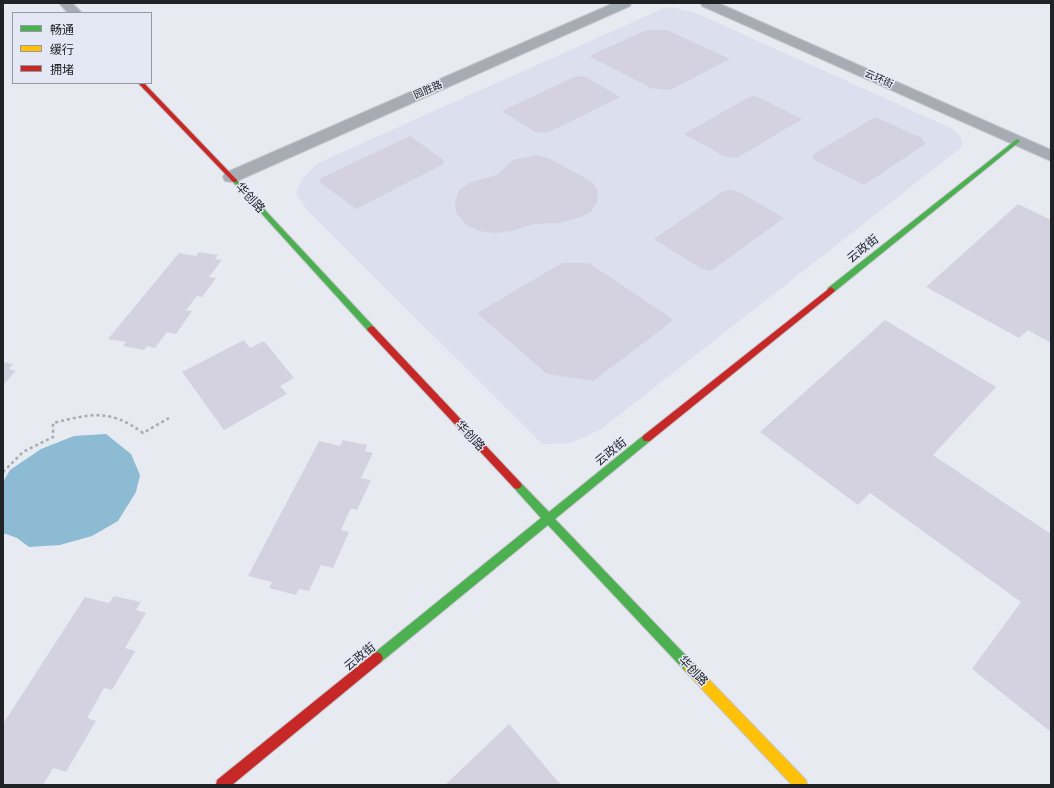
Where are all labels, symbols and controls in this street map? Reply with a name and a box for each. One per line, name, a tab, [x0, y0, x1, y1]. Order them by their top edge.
legend	[12, 12, 152, 84]
text: 畅通	[50, 22, 74, 37]
text: 缓行	[50, 42, 74, 57]
text: 拥堵	[50, 62, 74, 77]
street label: 云环街	[863, 67, 895, 91]
street label: 园胜路	[412, 78, 444, 102]
street label: 华创路	[232, 180, 268, 216]
street label: 云政街	[844, 232, 882, 266]
street label: 华创路	[452, 418, 488, 454]
street label: 云政街	[592, 435, 630, 469]
street label: 云政街	[341, 640, 379, 674]
street label: 华创路	[675, 653, 711, 689]

